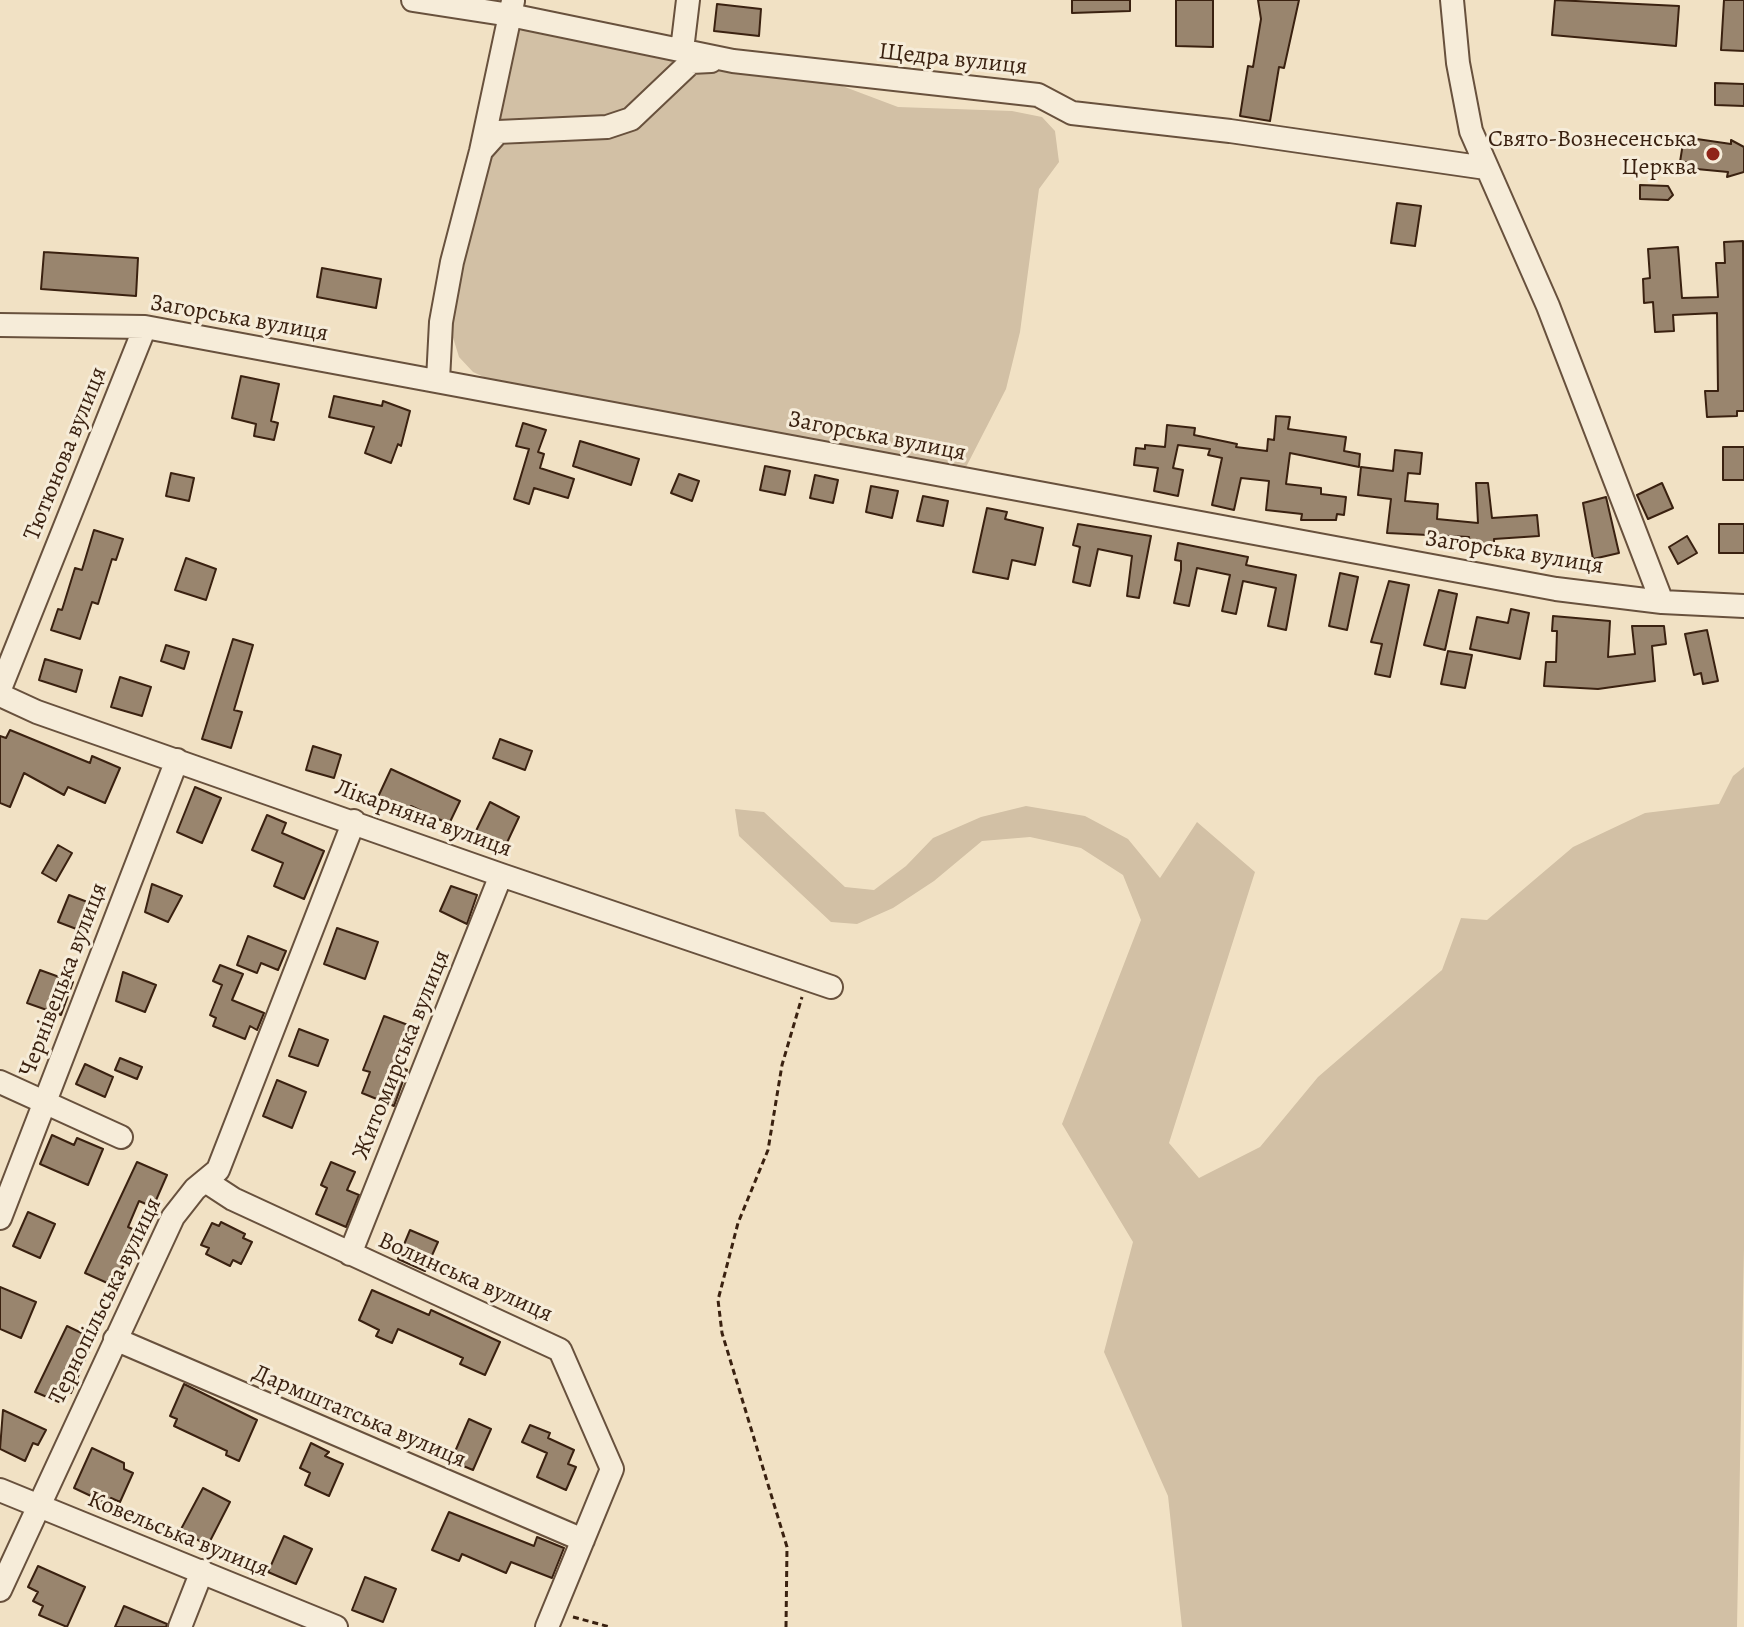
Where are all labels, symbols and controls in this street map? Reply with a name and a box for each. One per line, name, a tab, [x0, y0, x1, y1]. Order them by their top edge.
street label: Щедра вулиця	[877, 38, 1029, 82]
place label: Свято-Вознесенська Церква	[1488, 126, 1697, 182]
marker: Свято-Вознесенська Церква	[1704, 145, 1722, 163]
street label: Загорська вулиця	[148, 289, 330, 349]
street label: Тютюнова вулиця	[18, 363, 114, 545]
street label: Загорська вулиця	[786, 406, 968, 468]
street label: Загорська вулиця	[1423, 525, 1605, 581]
street label: Лікарняна вулиця	[331, 774, 515, 864]
street label: Чернівецька вулиця	[14, 879, 114, 1081]
street label: Житомирська вулиця	[347, 946, 457, 1164]
street label: Тернопільська вулиця	[44, 1193, 168, 1409]
street label: Волинська вулиця	[373, 1227, 557, 1329]
street label: Дармштатська вулиця	[248, 1359, 470, 1475]
street label: Ковельська вулиця	[83, 1485, 273, 1585]

